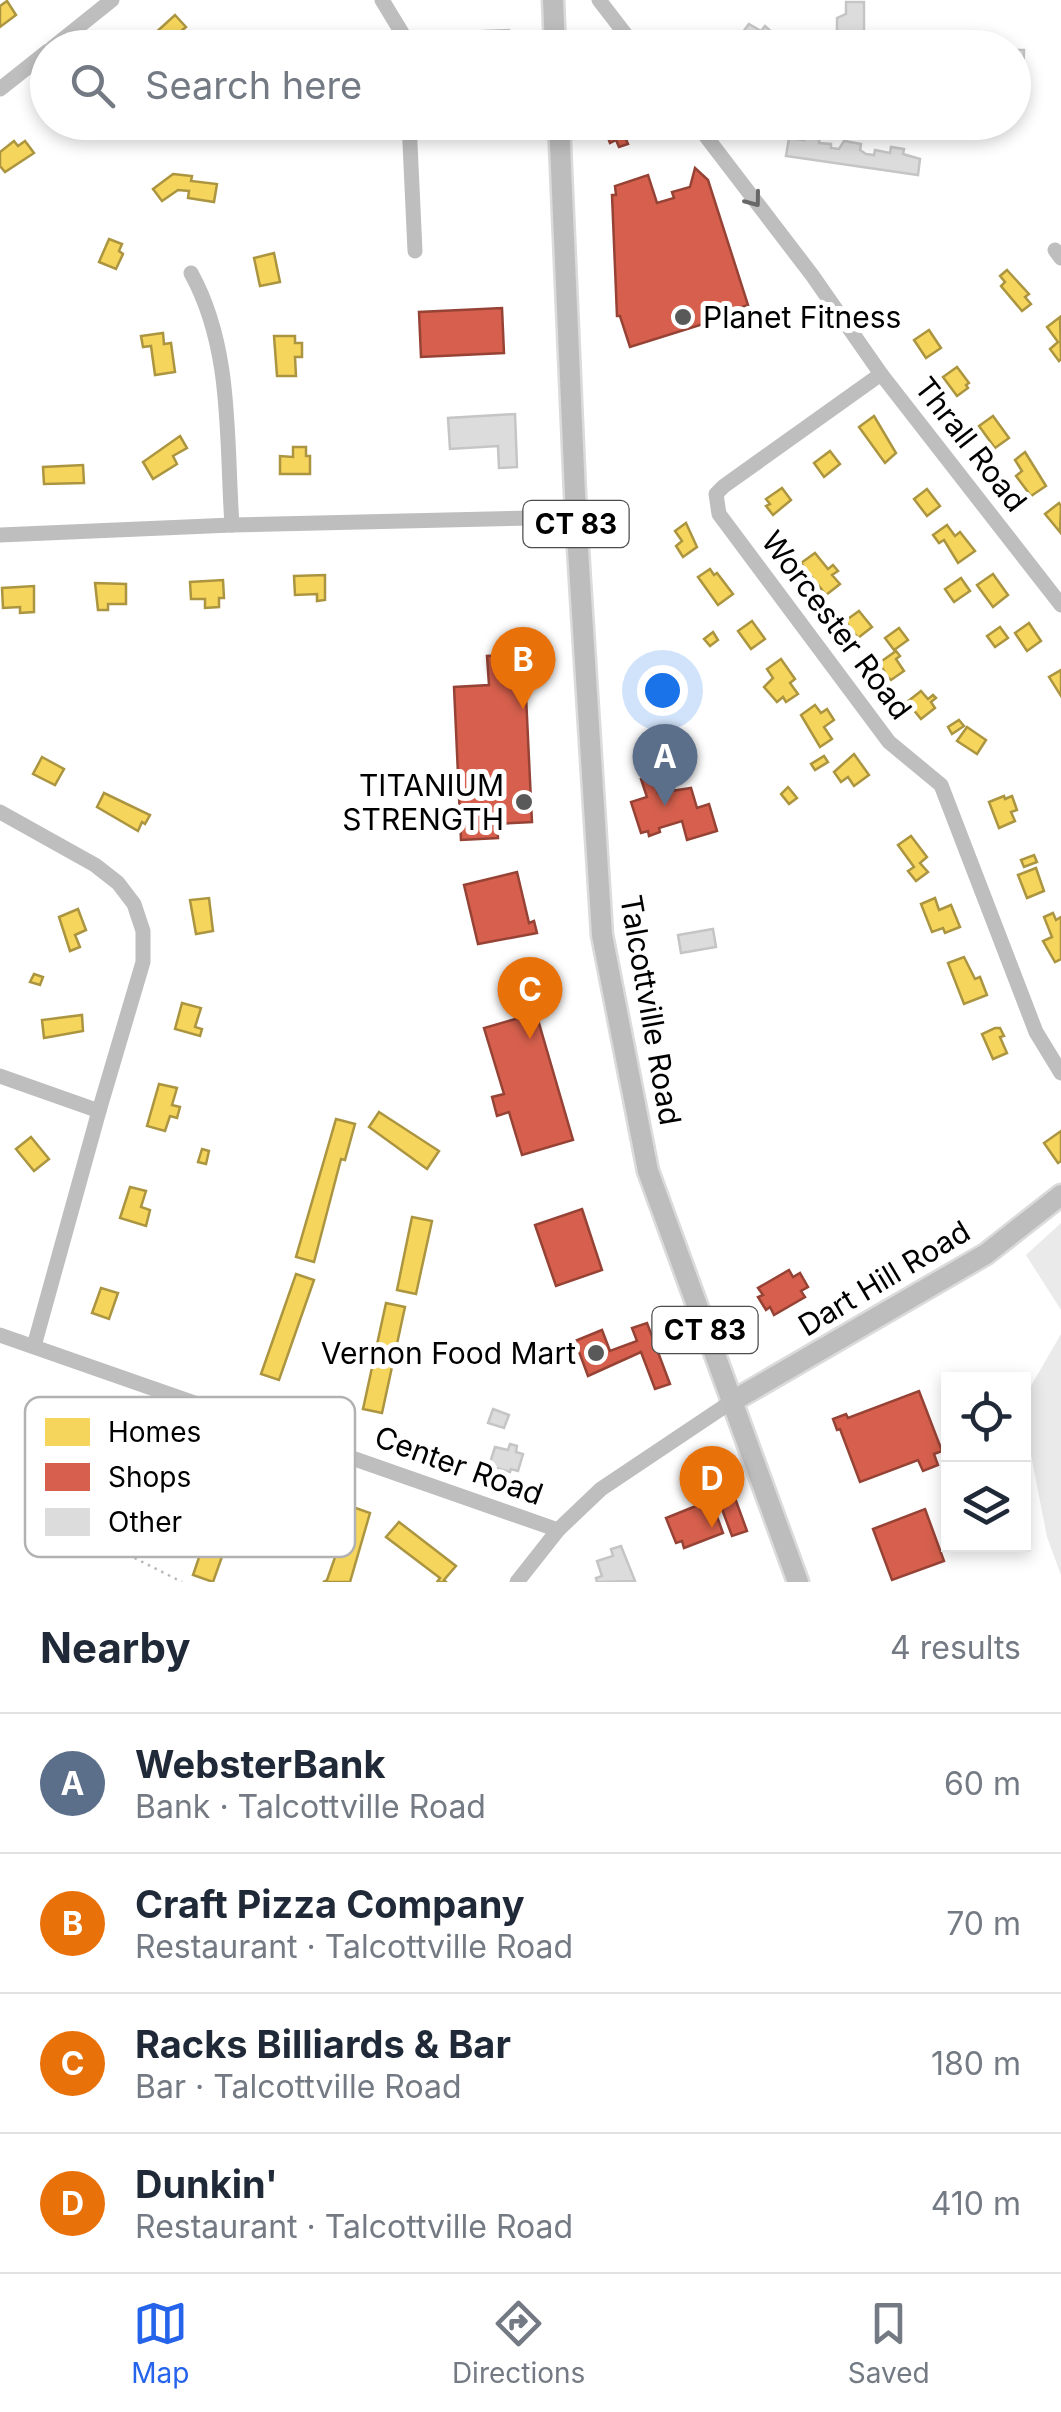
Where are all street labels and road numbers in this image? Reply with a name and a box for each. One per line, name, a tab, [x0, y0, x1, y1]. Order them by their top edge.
street label: Thrall Road	[907, 370, 1035, 518]
road number: CT 83	[524, 501, 628, 547]
street label: Worcester Road	[754, 524, 920, 726]
street label: Talcottville Road	[613, 892, 689, 1128]
street label: Dart Hill Road	[792, 1213, 976, 1343]
road number: CT 83	[652, 1307, 758, 1353]
street label: Center Road	[370, 1418, 548, 1512]

